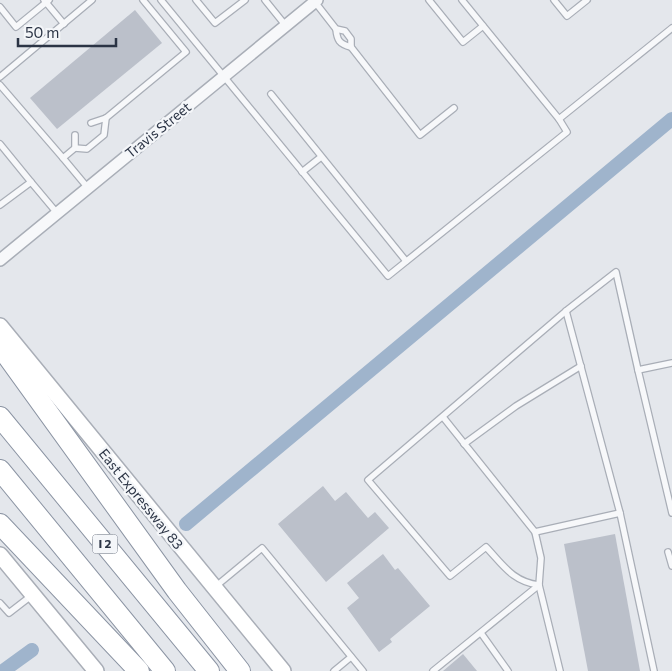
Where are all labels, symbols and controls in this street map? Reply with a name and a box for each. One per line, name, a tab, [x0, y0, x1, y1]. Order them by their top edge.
scale bar	[18, 15, 115, 47]
text: 50 m	[25, 23, 59, 41]
street label: Travis Street	[121, 98, 194, 161]
street label: East Expressway 83	[96, 445, 187, 552]
road number: I 2	[92, 534, 118, 554]

